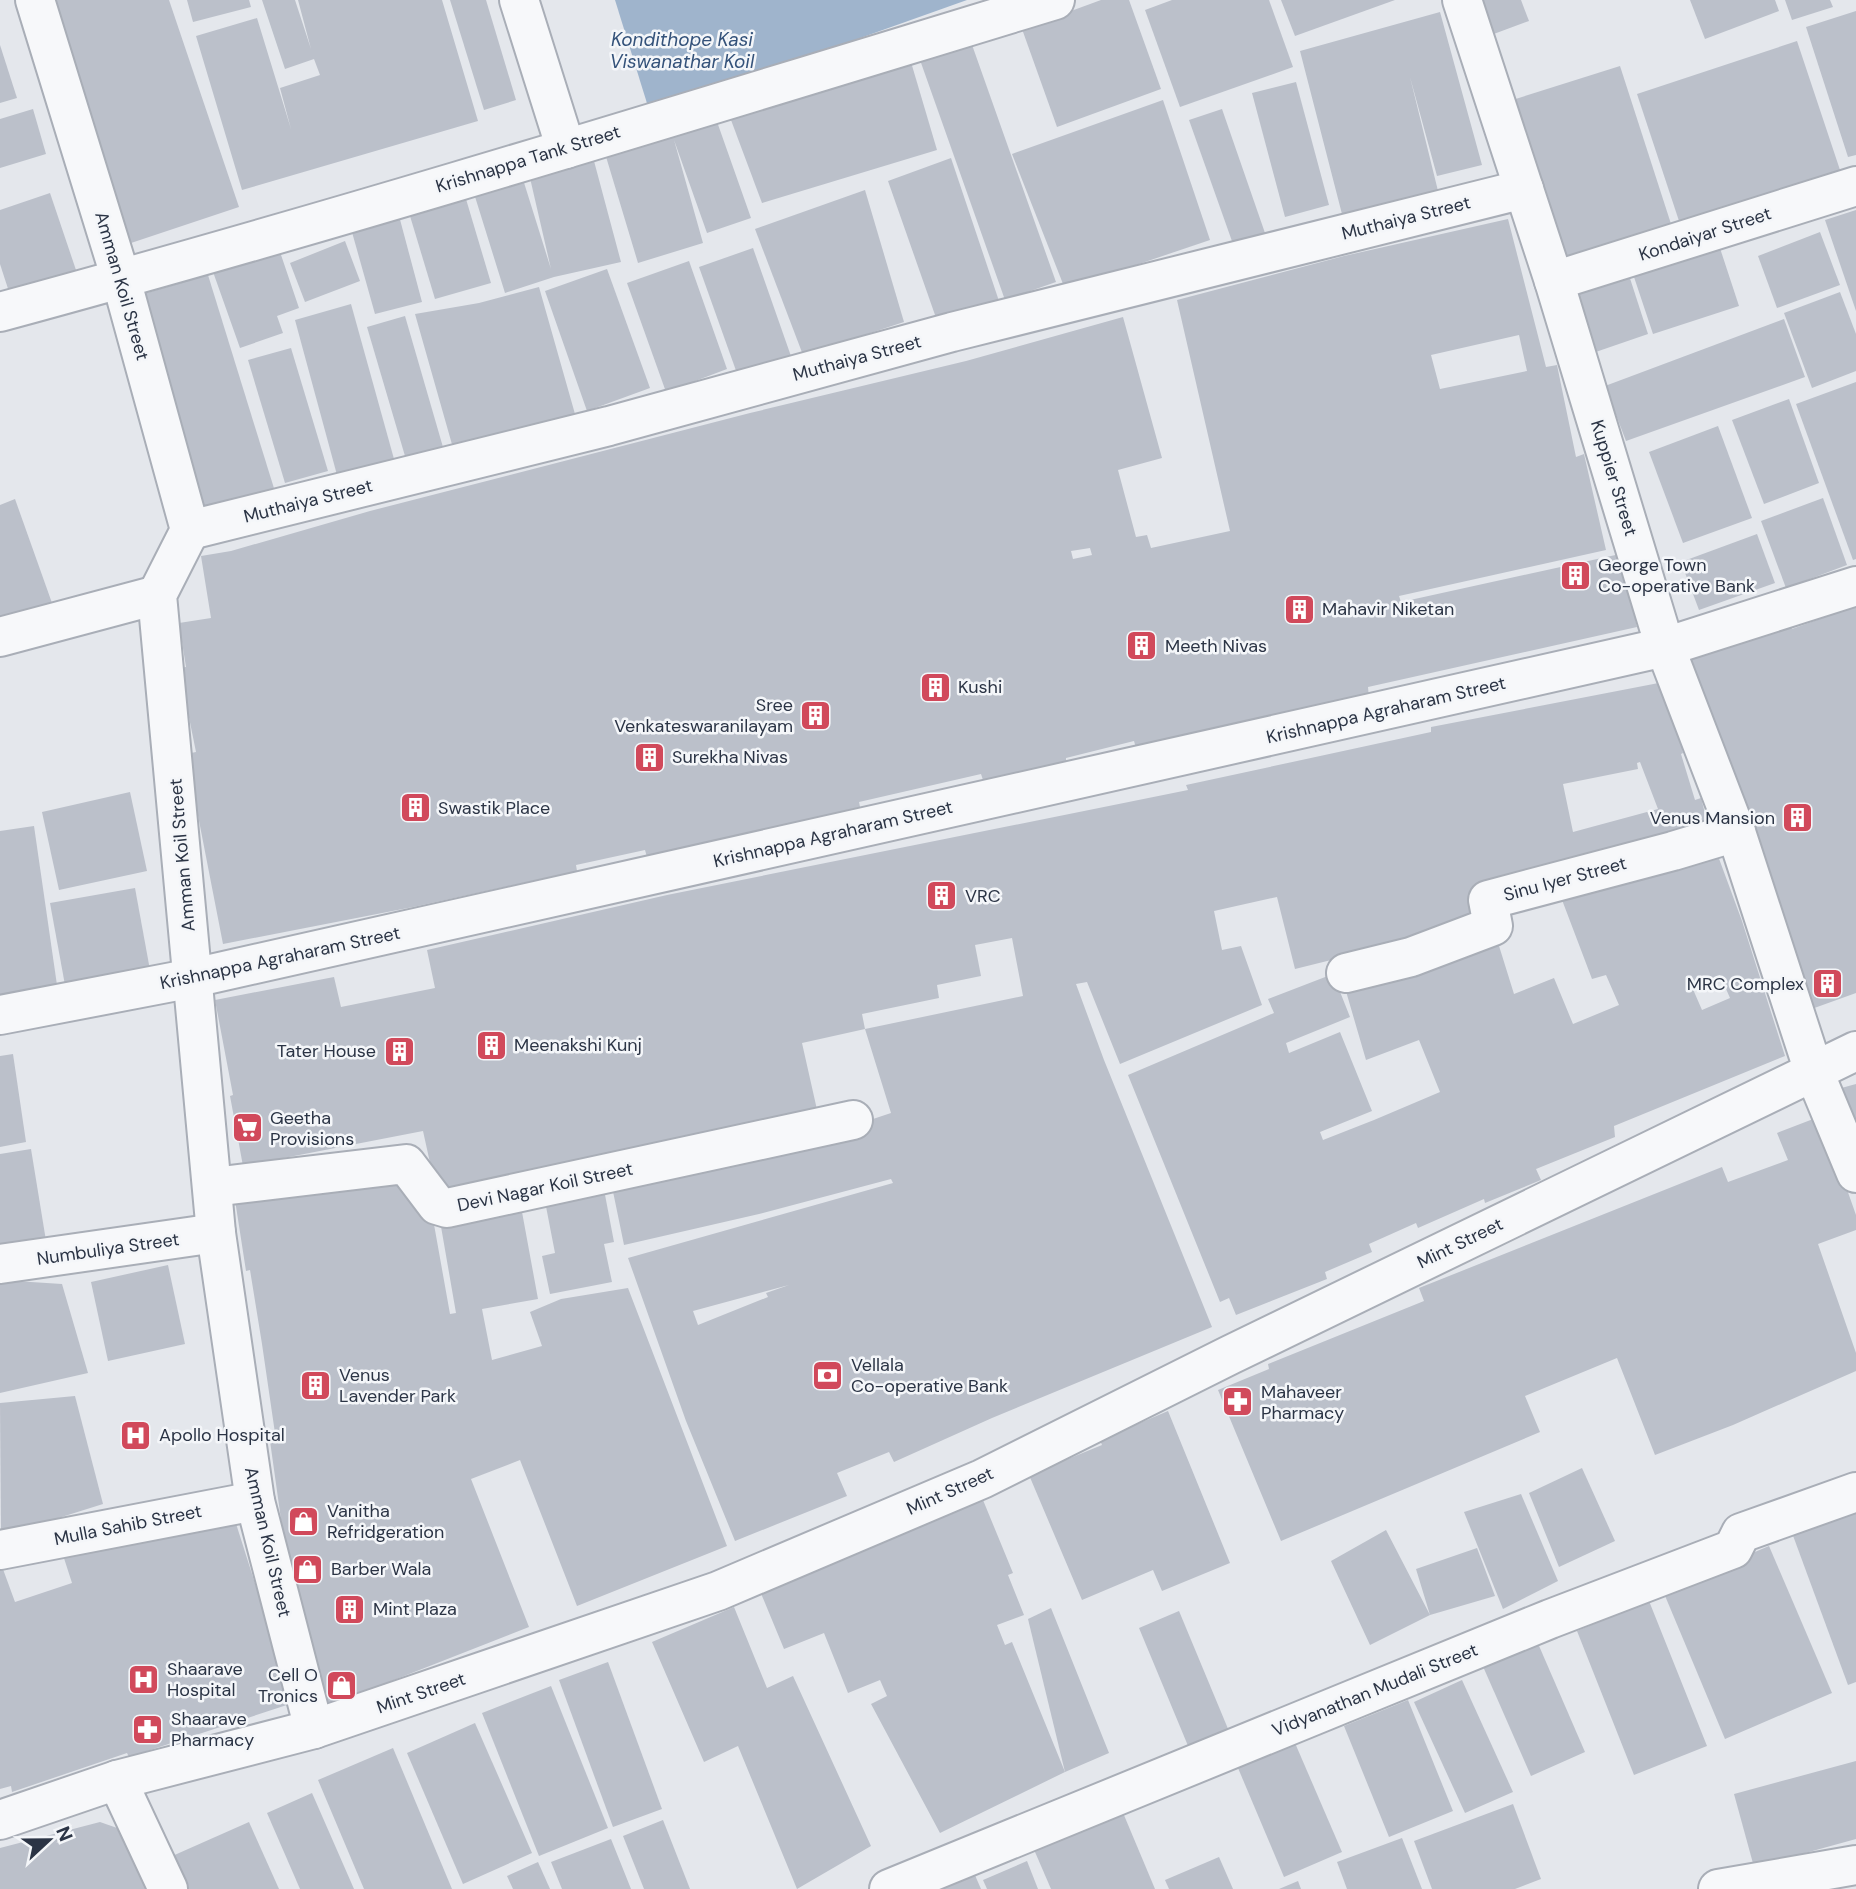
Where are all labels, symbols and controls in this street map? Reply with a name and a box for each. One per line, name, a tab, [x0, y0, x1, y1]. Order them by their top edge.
water label: Kondithope Kasi Viswanathar Koil	[610, 27, 755, 74]
street label: Krishnappa Tank Street	[433, 119, 623, 199]
street label: Muthaiya Street	[1339, 190, 1473, 246]
street label: Kondaiyar Street	[1636, 201, 1774, 267]
street label: Amman Koil Street	[89, 209, 155, 363]
street label: Muthaiya Street	[790, 329, 924, 387]
street label: Kuppier Street	[1585, 417, 1643, 539]
street label: Muthaiya Street	[241, 473, 375, 529]
place label: George Town Co-operative Bank	[1598, 553, 1755, 598]
building icon: George Town Co-operative Bank	[1558, 558, 1592, 592]
building icon: Mahavir Niketan	[1282, 592, 1316, 626]
place label: Mahavir Niketan	[1322, 597, 1454, 621]
building icon: Meeth Nivas	[1125, 629, 1159, 663]
place label: Meeth Nivas	[1165, 634, 1267, 658]
building icon: Kushi	[918, 670, 952, 704]
street label: Krishnappa Agraharam Street	[1264, 671, 1508, 749]
place label: Kushi	[958, 675, 1002, 699]
place label: Sree Venkateswaranilayam	[614, 693, 793, 738]
building icon: Sree Venkateswaranilayam	[799, 698, 833, 732]
building icon: Surekha Nivas	[632, 740, 666, 774]
place label: Surekha Nivas	[672, 745, 788, 769]
street label: Amman Koil Street	[163, 777, 201, 933]
building icon: Swastik Place	[398, 791, 432, 825]
street label: Krishnappa Agraharam Street	[711, 795, 955, 873]
place label: Swastik Place	[438, 796, 550, 820]
building icon: Venus Mansion	[1781, 801, 1815, 835]
place label: Venus Mansion	[1650, 806, 1775, 830]
street label: Sinu Iyer Street	[1501, 851, 1629, 907]
building icon: VRC	[925, 879, 959, 913]
place label: VRC	[965, 884, 1001, 908]
street label: Krishnappa Agraharam Street	[158, 921, 402, 995]
building icon: MRC Complex	[1810, 967, 1844, 1001]
place label: MRC Complex	[1687, 972, 1804, 996]
building icon: Meenakshi Kunj	[474, 1028, 508, 1062]
place label: Meenakshi Kunj	[514, 1033, 642, 1057]
building icon: Tater House	[382, 1034, 416, 1068]
place label: Tater House	[277, 1039, 376, 1063]
place label: Geetha Provisions	[270, 1106, 354, 1151]
supermarket icon: Geetha Provisions	[230, 1111, 264, 1145]
street label: Devi Nagar Koil Street	[455, 1157, 635, 1217]
street label: Mint Street	[1413, 1212, 1507, 1274]
street label: Numbuliya Street	[35, 1227, 181, 1271]
place label: Vellala Co-operative Bank	[851, 1353, 1008, 1398]
bank icon: Vellala Co-operative Bank	[811, 1358, 845, 1392]
place label: Venus Lavender Park	[339, 1363, 456, 1408]
building icon: Venus Lavender Park	[299, 1368, 333, 1402]
place label: Mahaveer Pharmacy	[1261, 1380, 1344, 1425]
pharmacy icon: Mahaveer Pharmacy	[1221, 1385, 1255, 1419]
hospital icon: Apollo Hospital	[119, 1418, 153, 1452]
place label: Apollo Hospital	[159, 1423, 285, 1447]
street label: Mint Street	[903, 1461, 997, 1521]
street label: Amman Koil Street	[239, 1464, 297, 1620]
street label: Mulla Sahib Street	[52, 1499, 204, 1551]
place label: Vanitha Refridgeration	[327, 1499, 444, 1544]
shop icon: Vanitha Refridgeration	[287, 1504, 321, 1538]
shop icon: Barber Wala	[291, 1552, 325, 1586]
place label: Barber Wala	[331, 1557, 431, 1581]
building icon: Mint Plaza	[333, 1592, 367, 1626]
place label: Mint Plaza	[373, 1597, 457, 1621]
street label: Vidyanathan Mudali Street	[1269, 1638, 1481, 1742]
place label: Shaarave Hospital	[167, 1657, 243, 1702]
hospital icon: Shaarave Hospital	[127, 1662, 161, 1696]
place label: Cell O Tronics	[258, 1663, 318, 1708]
street label: Mint Street	[373, 1667, 469, 1719]
shop icon: Cell O Tronics	[324, 1668, 358, 1702]
place label: Shaarave Pharmacy	[171, 1707, 254, 1752]
pharmacy icon: Shaarave Pharmacy	[131, 1712, 165, 1746]
north arrow	[14, 1805, 84, 1875]
text: N	[50, 1823, 78, 1845]

